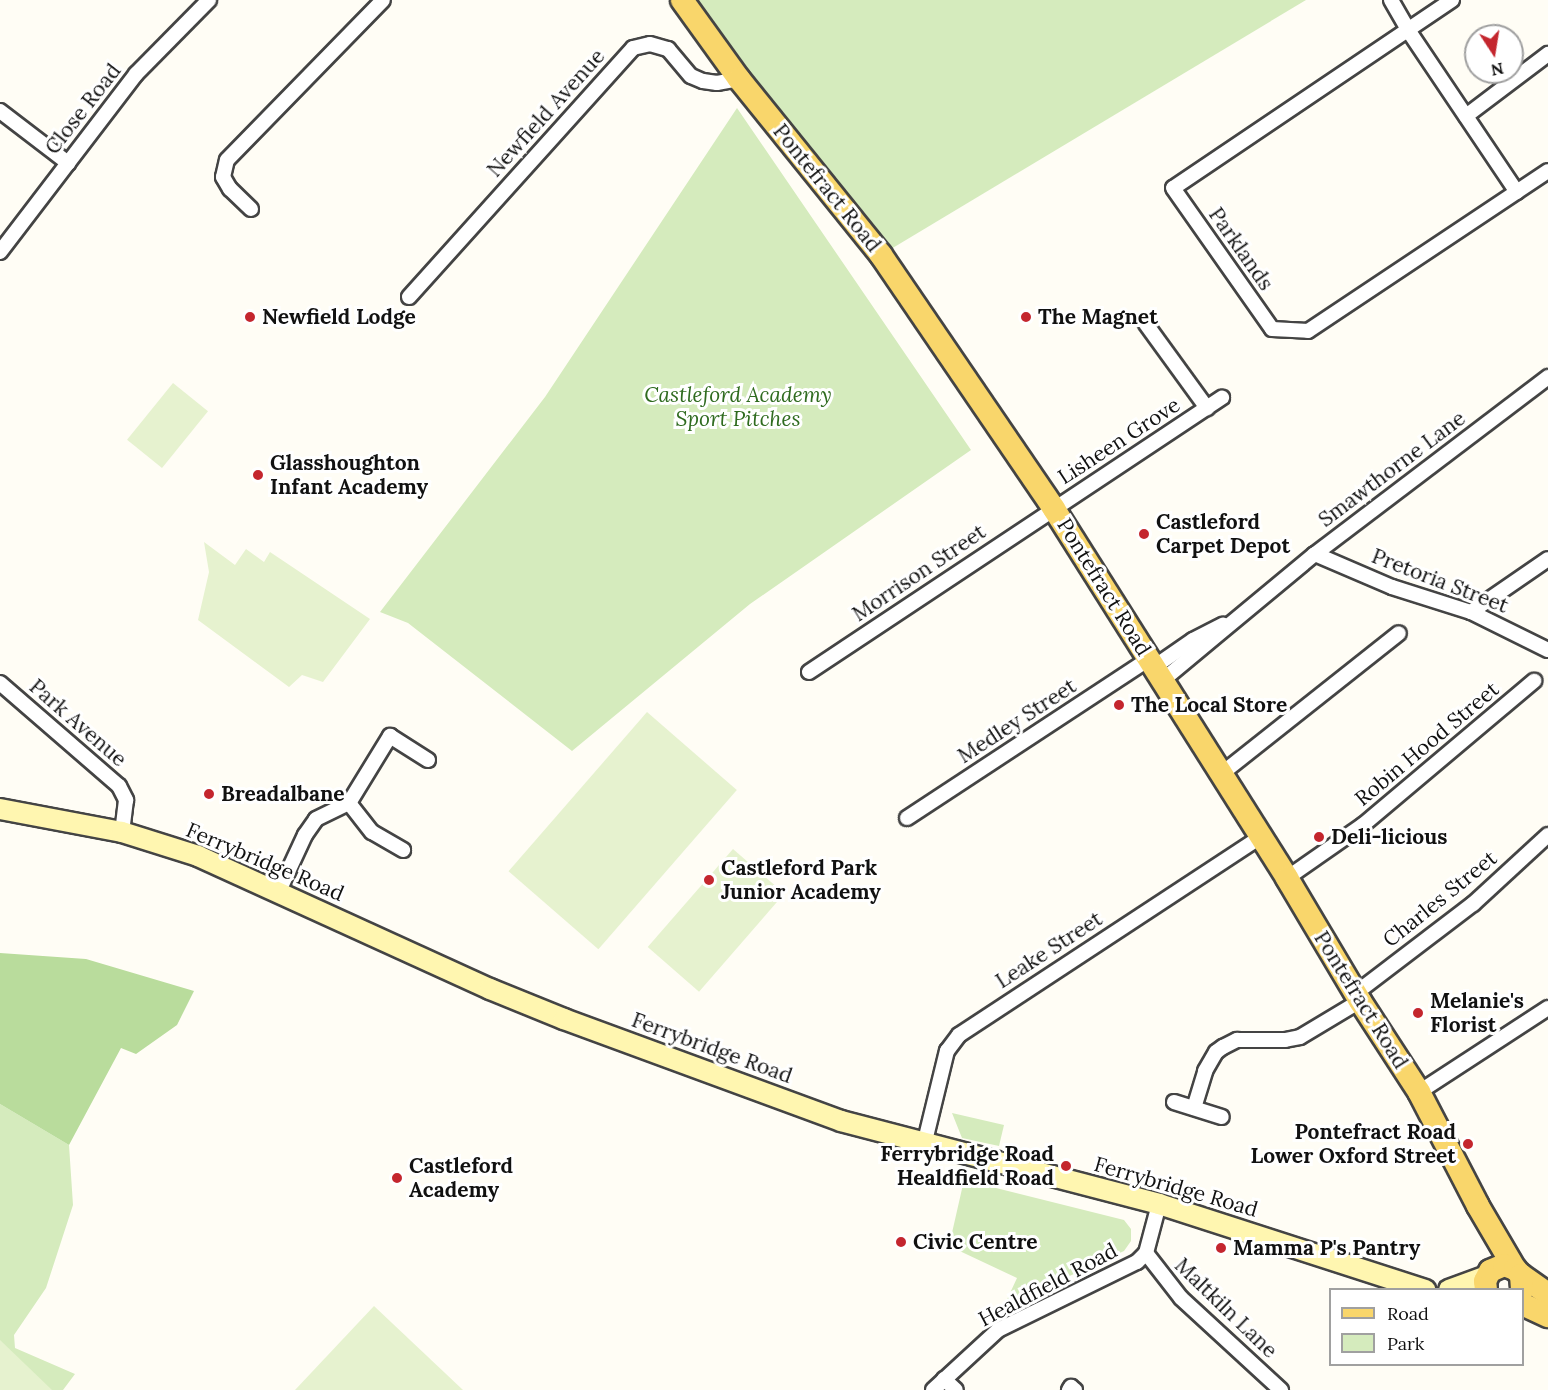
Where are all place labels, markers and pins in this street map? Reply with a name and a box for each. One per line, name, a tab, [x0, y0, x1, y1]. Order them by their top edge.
place label: Newfield Lodge	[262, 304, 416, 330]
place label: The Magnet	[1038, 304, 1158, 330]
marker: Newfield Lodge	[243, 310, 257, 324]
marker: The Magnet	[1019, 310, 1033, 324]
place label: Glasshoughton Infant Academy	[270, 450, 428, 500]
marker: Glasshoughton Infant Academy	[251, 468, 265, 482]
place label: Castleford Carpet Depot	[1156, 509, 1290, 559]
marker: Castleford Carpet Depot	[1137, 527, 1151, 541]
place label: The Local Store	[1131, 692, 1287, 718]
marker: The Local Store	[1112, 698, 1126, 712]
place label: Breadalbane	[221, 781, 345, 807]
marker: Breadalbane	[202, 787, 216, 801]
place label: Deli-licious	[1331, 824, 1447, 850]
marker: Deli-licious	[1312, 830, 1326, 844]
place label: Castleford Park Junior Academy	[721, 855, 881, 905]
marker: Castleford Park Junior Academy	[702, 873, 716, 887]
place label: Melanie's Florist	[1430, 988, 1524, 1038]
marker: Melanie's Florist	[1411, 1006, 1425, 1020]
place label: Pontefract Road Lower Oxford Street	[1251, 1119, 1456, 1169]
marker: Pontefract Road Lower Oxford Street	[1461, 1137, 1475, 1151]
place label: Ferrybridge Road Healdfield Road	[880, 1141, 1054, 1191]
place label: Castleford Academy	[409, 1153, 513, 1203]
marker: Ferrybridge Road Healdfield Road	[1059, 1159, 1073, 1173]
marker: Castleford Academy	[390, 1171, 404, 1185]
place label: Civic Centre	[913, 1229, 1038, 1255]
marker: Civic Centre	[894, 1235, 908, 1249]
place label: Mamma P's Pantry	[1233, 1235, 1420, 1261]
marker: Mamma P's Pantry	[1214, 1241, 1228, 1255]

